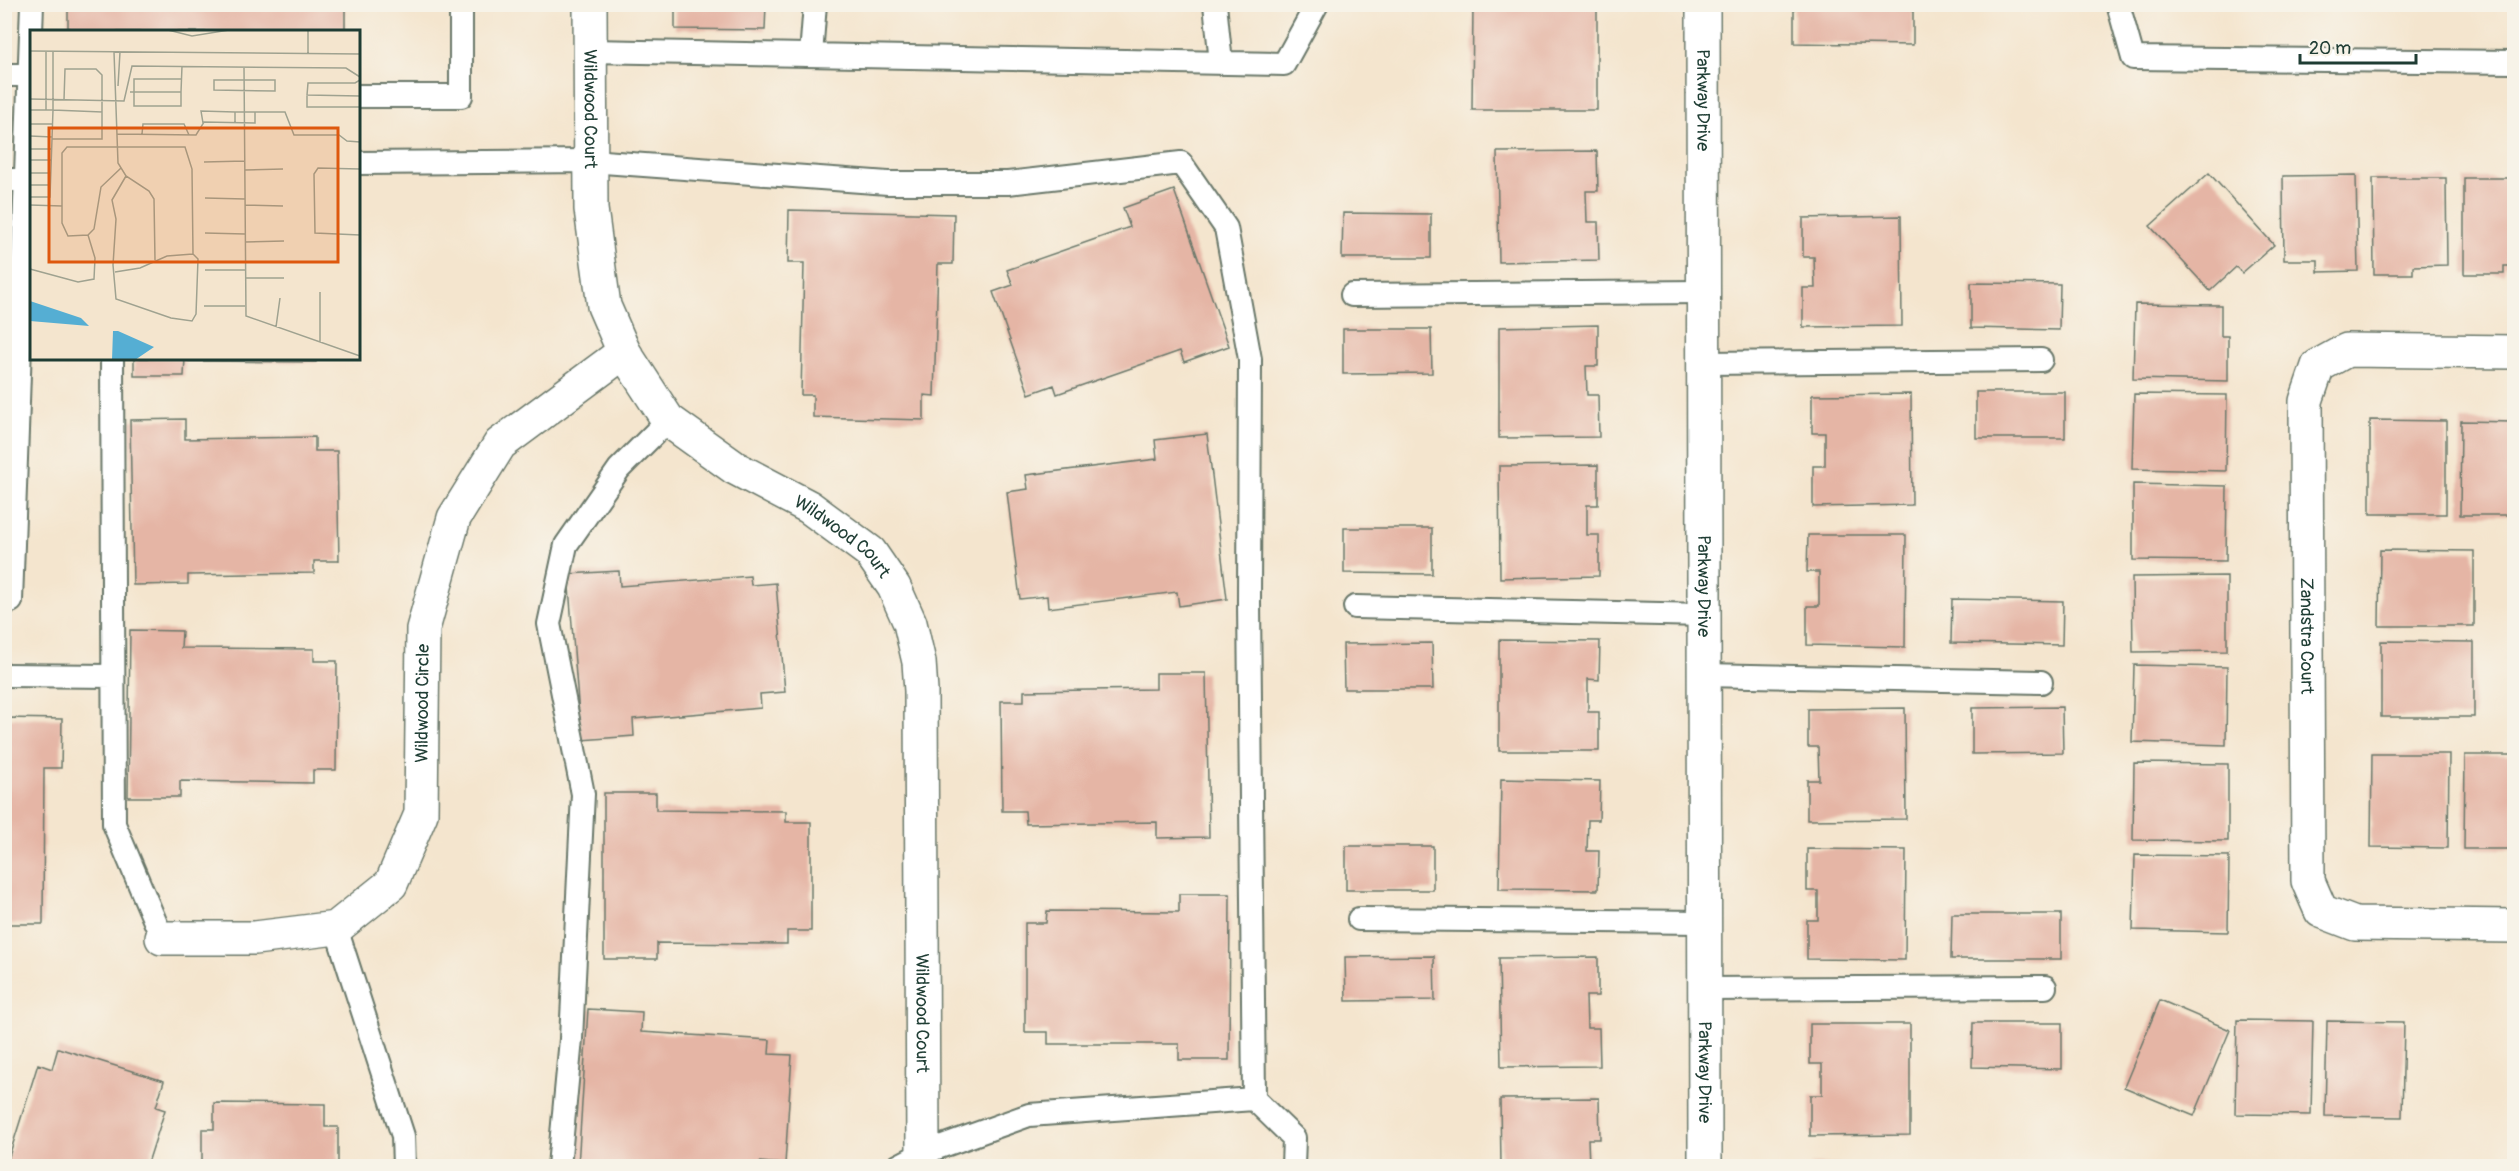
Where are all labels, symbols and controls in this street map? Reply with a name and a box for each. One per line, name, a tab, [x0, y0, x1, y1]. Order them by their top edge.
scale bar	[2300, 27, 2416, 65]
inset map	[30, 30, 360, 360]
text: 20 m	[2309, 37, 2351, 60]
street label: Wildwood Court	[578, 49, 602, 170]
street label: Parkway Drive	[1691, 49, 1714, 151]
street label: Wildwood Court	[790, 490, 896, 583]
street label: Parkway Drive	[1692, 535, 1715, 637]
street label: Zandstra Court	[2295, 577, 2318, 695]
street label: Wildwood Circle	[411, 643, 435, 763]
street label: Wildwood Court	[910, 953, 934, 1074]
street label: Parkway Drive	[1693, 1021, 1716, 1123]

